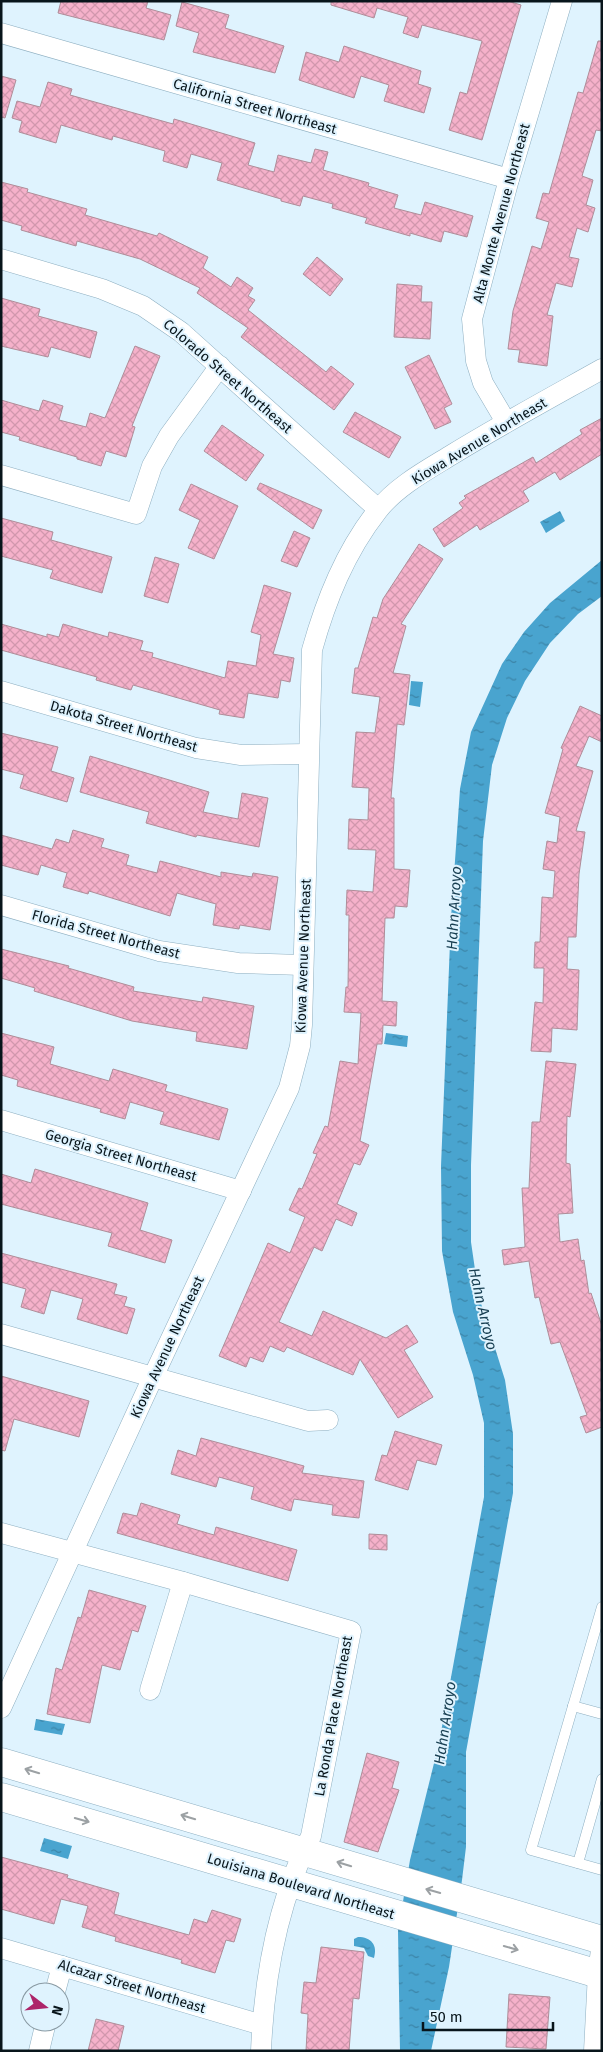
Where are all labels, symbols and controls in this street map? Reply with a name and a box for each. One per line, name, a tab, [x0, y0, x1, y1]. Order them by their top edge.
street label: California Street Northeast	[171, 75, 340, 138]
street label: Alta Monte Avenue Northeast	[469, 121, 534, 305]
street label: Colorado Street Northeast	[160, 316, 296, 438]
street label: Kiowa Avenue Northeast	[409, 394, 551, 489]
street label: Dakota Street Northeast	[48, 697, 200, 756]
water label: Hahn Arroyo	[443, 866, 465, 950]
street label: Kiowa Avenue Northeast	[292, 877, 315, 1034]
street label: Florida Street Northeast	[30, 907, 183, 963]
street label: Georgia Street Northeast	[43, 1126, 200, 1186]
water label: Hahn Arroyo	[465, 1266, 501, 1352]
street label: Kiowa Avenue Northeast	[127, 1273, 208, 1421]
street label: La Ronda Place Northeast	[311, 1633, 356, 1798]
water label: Hahn Arroyo	[430, 1680, 460, 1766]
one-way arrow	[25, 1766, 41, 1776]
one-way arrow	[180, 1812, 196, 1822]
one-way arrow	[73, 1816, 89, 1826]
street label: Louisiana Boulevard Northeast	[205, 1850, 398, 1923]
one-way arrow	[336, 1859, 352, 1868]
one-way arrow	[425, 1885, 441, 1895]
one-way arrow	[502, 1943, 518, 1953]
street label: Alcazar Street Northeast	[56, 1956, 208, 2016]
north arrow	[20, 1982, 70, 2032]
scale bar	[423, 2000, 553, 2032]
text: 50 m	[430, 2008, 463, 2026]

